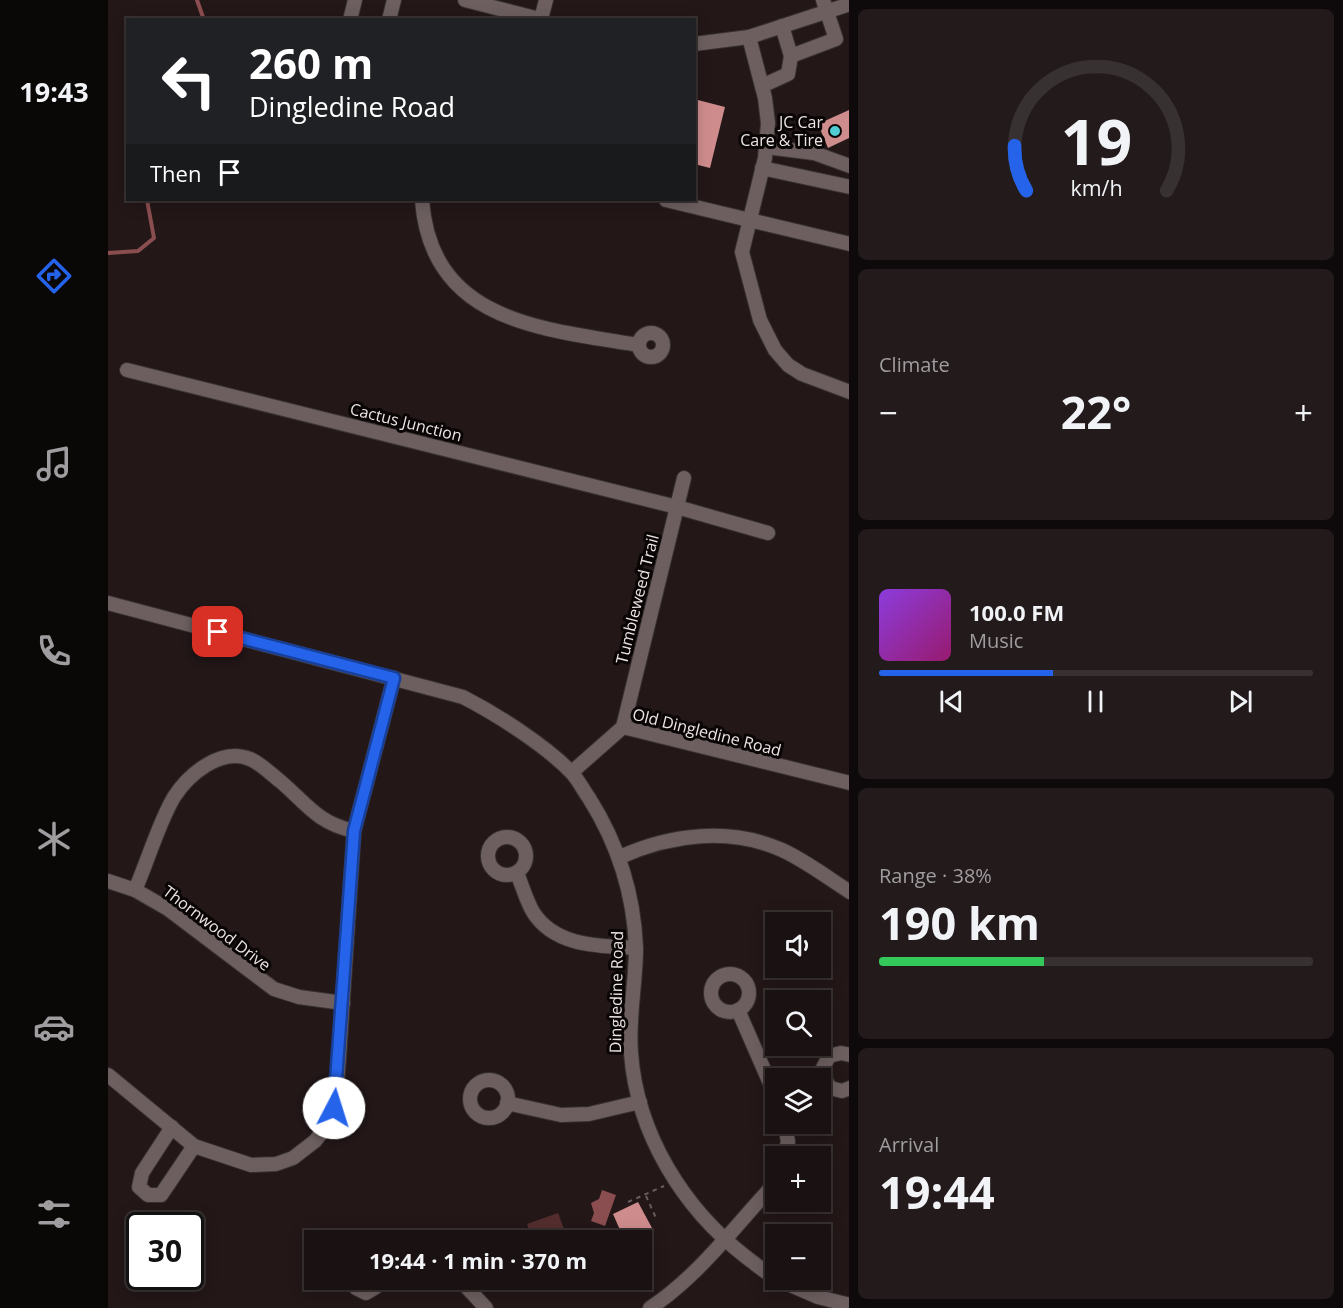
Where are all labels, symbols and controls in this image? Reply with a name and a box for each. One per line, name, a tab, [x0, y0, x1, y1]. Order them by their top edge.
text: 260 m	[249, 34, 373, 91]
icon: left	[150, 42, 228, 120]
text: 19:43	[19, 73, 89, 110]
text: Dingledine Road	[249, 88, 455, 125]
text: 19	[1060, 99, 1132, 184]
place label: JC Car Care & Tire	[740, 111, 823, 151]
marker: JC Car Care & Tire	[828, 124, 842, 138]
icon: arrive	[213, 156, 246, 189]
text: Then	[150, 158, 201, 188]
text: km/h	[1070, 174, 1122, 203]
icon: directions	[33, 255, 75, 297]
text: Climate	[879, 351, 950, 378]
text: 22°	[1061, 381, 1131, 442]
text: −	[879, 390, 898, 435]
text: +	[1294, 390, 1313, 435]
street label: Cactus Junction	[348, 397, 464, 447]
icon: music	[33, 443, 75, 485]
street label: Tumbleweed Trail	[610, 532, 664, 666]
text: 100.0 FM	[969, 597, 1064, 627]
pin	[192, 606, 243, 657]
icon: arrive	[201, 615, 234, 648]
text: Music	[969, 627, 1023, 654]
icon: phone	[33, 630, 75, 672]
icon: previous	[935, 685, 968, 718]
icon: pause	[1079, 685, 1112, 718]
icon: next	[1224, 685, 1257, 718]
street label: Old Dingledine Road	[630, 703, 784, 761]
icon: climate	[33, 818, 75, 860]
text: Range · 38%	[879, 862, 992, 889]
street label: Thornwood Drive	[159, 880, 275, 976]
text: 190 km	[879, 892, 1040, 953]
map controls	[765, 912, 831, 1290]
button: sound	[765, 912, 831, 978]
street label: Dingledine Road	[604, 931, 628, 1053]
button: search	[765, 990, 831, 1056]
icon: car	[33, 1006, 75, 1048]
button: layers	[765, 1068, 831, 1134]
position arrow	[302, 1076, 366, 1140]
text: Arrival	[879, 1131, 939, 1158]
button: +	[765, 1146, 831, 1212]
text: 19:44	[879, 1161, 995, 1222]
icon: filters	[33, 1193, 75, 1235]
speed limit sign: 30	[126, 1212, 204, 1290]
button: −	[765, 1224, 831, 1290]
text: 19:44 · 1 min · 370 m	[369, 1245, 587, 1275]

